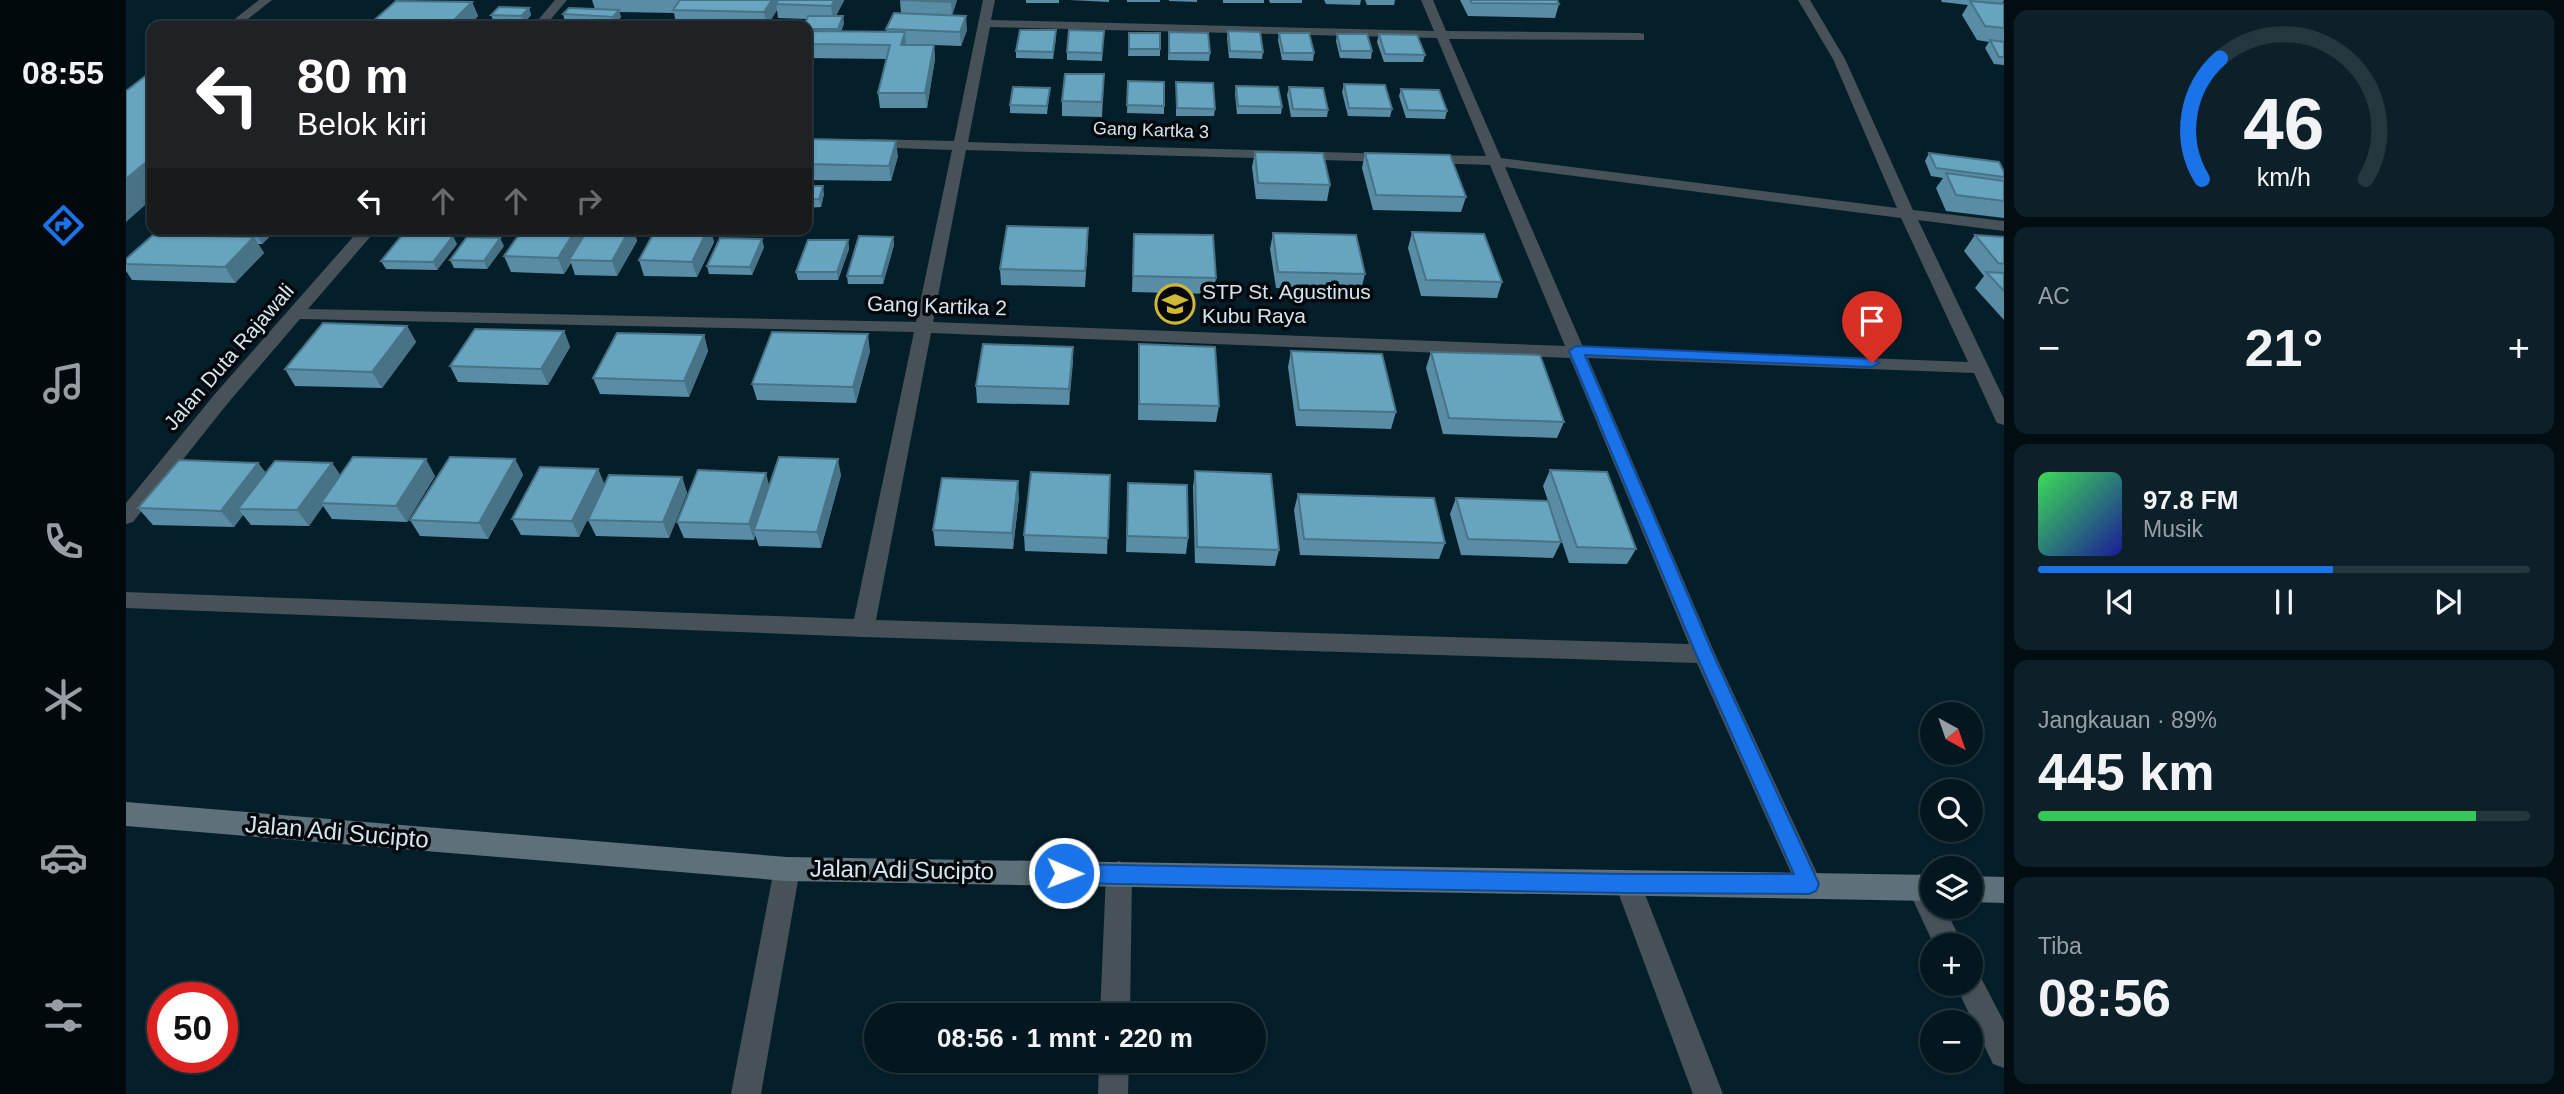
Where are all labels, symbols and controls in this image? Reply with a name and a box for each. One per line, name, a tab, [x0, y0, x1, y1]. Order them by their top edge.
icon: left	[182, 49, 273, 140]
text: 80 m	[297, 49, 409, 103]
text: 08:55	[22, 55, 104, 91]
text: 46	[2244, 84, 2324, 165]
text: Belok kiri	[297, 106, 427, 142]
street label: Gang Kartka 3	[1093, 118, 1209, 142]
text: km/h	[2257, 163, 2311, 191]
icon: left	[351, 182, 389, 220]
icon: ahead	[424, 182, 462, 220]
icon: ahead	[497, 182, 535, 220]
icon: right	[570, 182, 608, 220]
icon: directions	[39, 201, 88, 250]
street label: Jalan Duta Rajawali	[159, 279, 298, 434]
place label: STP St. Agustinus Kubu Raya	[1202, 280, 1371, 327]
school or university icon: STP St. Agustinus Kubu Raya	[1154, 283, 1196, 325]
text: AC	[2038, 283, 2070, 309]
pin	[1842, 291, 1902, 363]
street label: Gang Kartika 2	[867, 292, 1007, 319]
icon: arrive	[1853, 302, 1891, 340]
text: 21°	[2245, 319, 2323, 377]
text: −	[2038, 327, 2060, 369]
text: +	[2508, 327, 2530, 369]
icon: music	[39, 359, 88, 408]
text: 97.8 FM	[2143, 485, 2238, 515]
text: Musik	[2143, 516, 2203, 542]
icon: phone	[39, 517, 88, 566]
icon: previous	[2101, 583, 2139, 621]
icon: pause	[2265, 583, 2303, 621]
icon: next	[2429, 583, 2467, 621]
icon: climate	[39, 675, 88, 724]
north arrow	[1920, 702, 1983, 765]
map controls	[1920, 702, 1983, 1073]
text: Jangkauan · 89%	[2038, 707, 2217, 733]
text: 445 km	[2038, 743, 2214, 801]
button: search	[1920, 779, 1983, 842]
street label: Jalan Adi Sucipto	[244, 810, 430, 853]
icon: car	[39, 833, 88, 882]
position arrow	[1027, 836, 1101, 910]
street label: Jalan Adi Sucipto	[810, 854, 994, 885]
button: layers	[1920, 856, 1983, 919]
button: +	[1920, 933, 1983, 996]
text: Tiba	[2038, 933, 2082, 959]
text: 08:56	[2038, 969, 2171, 1027]
speed limit sign: 50	[147, 982, 238, 1073]
icon: filters	[39, 991, 88, 1040]
button: −	[1920, 1010, 1983, 1073]
text: 08:56 · 1 mnt · 220 m	[937, 1023, 1193, 1053]

